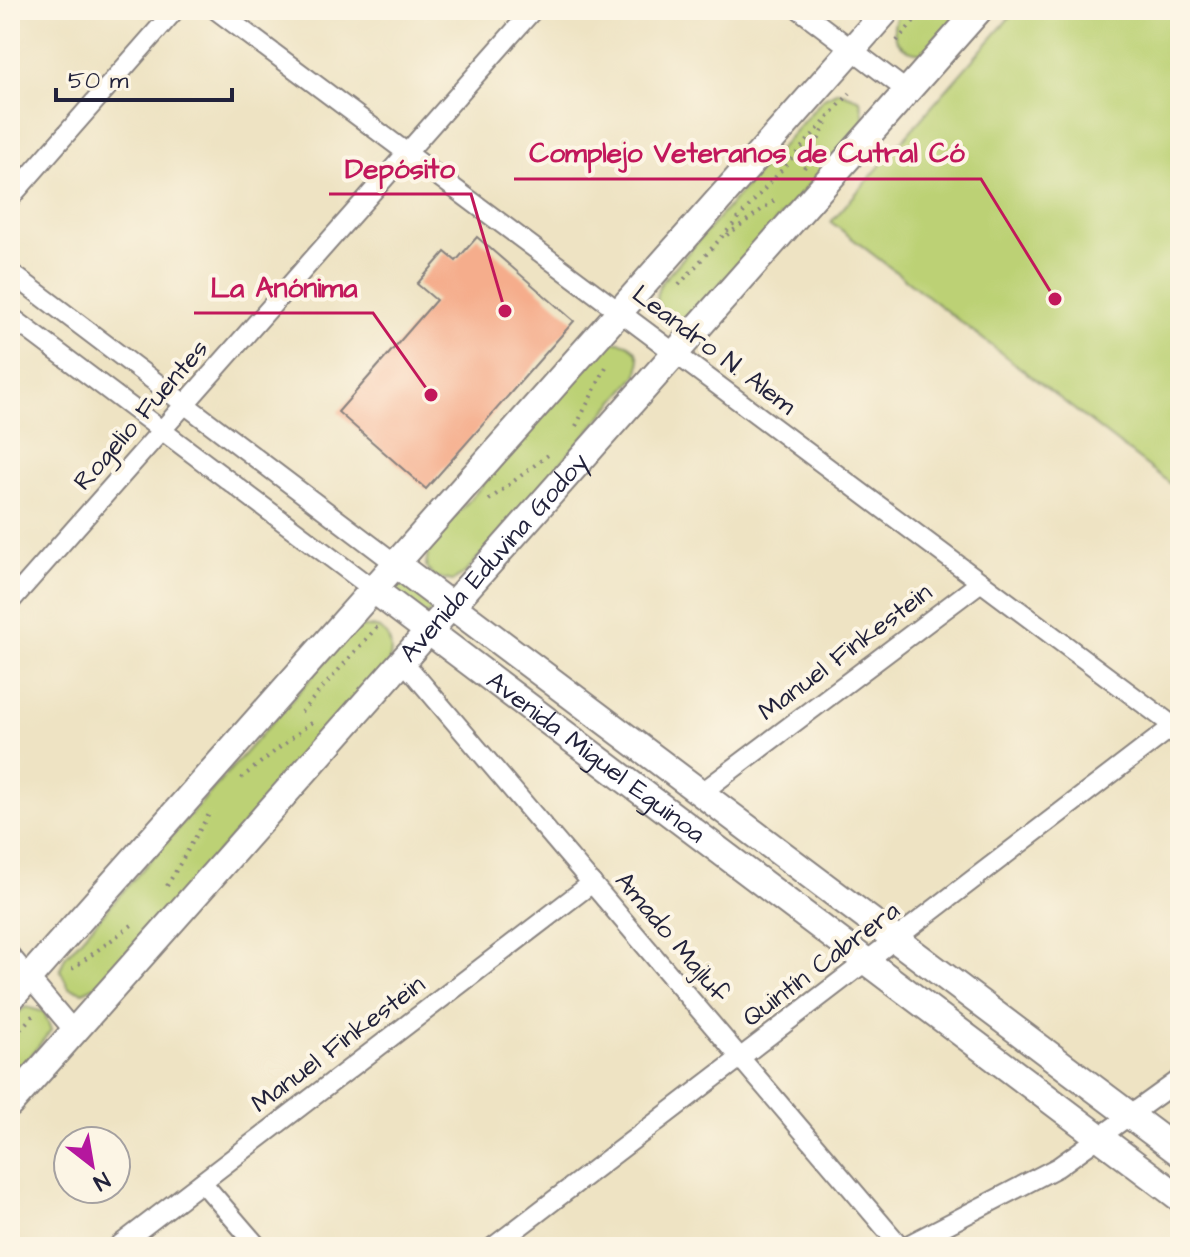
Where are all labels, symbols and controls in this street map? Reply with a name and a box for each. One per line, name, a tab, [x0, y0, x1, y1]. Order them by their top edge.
scale bar	[56, 52, 232, 102]
text: 50 m	[68, 64, 129, 98]
callout: Complejo Veteranos de Cutral Có	[514, 127, 981, 179]
text: Complejo Veteranos de Cutral Có	[529, 134, 965, 174]
callout: Depósito	[329, 142, 471, 194]
text: Depósito	[345, 150, 455, 190]
callout: La Anónima	[194, 261, 373, 313]
text: La Anónima	[211, 269, 358, 308]
street label: Leandro N. Alem	[625, 277, 804, 424]
street label: Rogelio Fuentes	[65, 332, 218, 500]
street label: Avenida Eduvina Godoy	[391, 445, 598, 670]
street label: Manuel Finkestein	[751, 575, 939, 729]
street label: Avenida Miguel Eguinoa	[479, 663, 713, 852]
street label: Amado Majluf	[607, 864, 738, 1011]
street label: Quintín Cabrera	[735, 893, 907, 1035]
street label: Manuel Finkestein	[244, 967, 432, 1121]
north arrow	[52, 1125, 132, 1205]
text: N	[87, 1164, 115, 1198]

